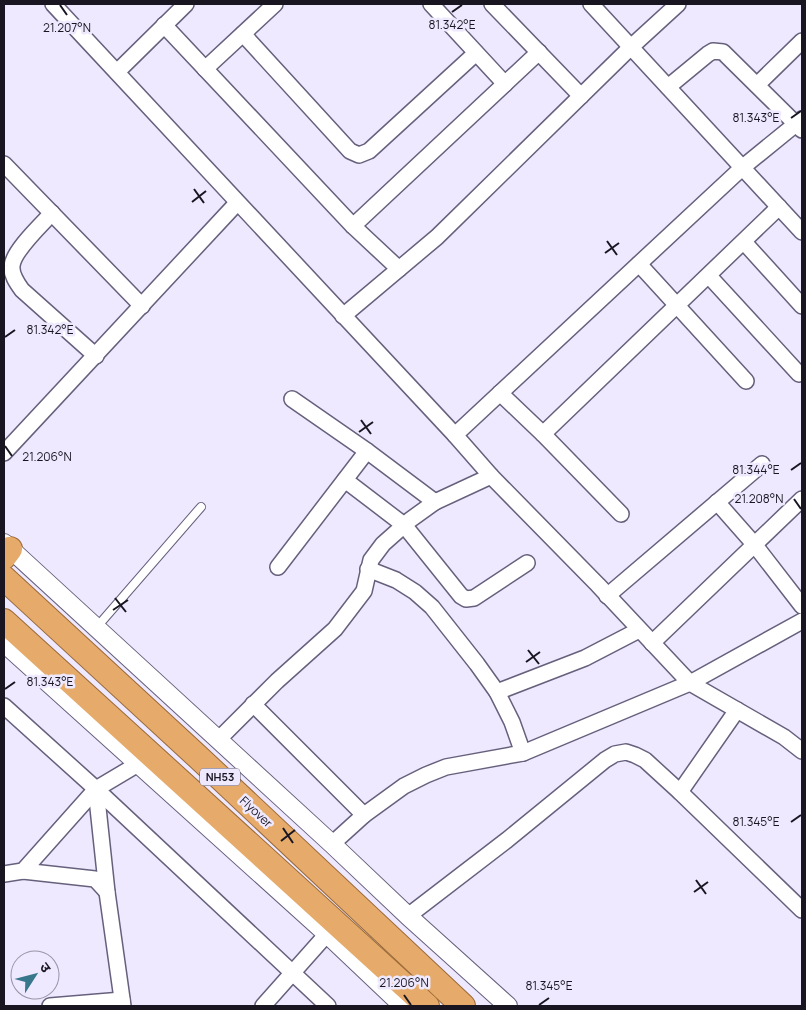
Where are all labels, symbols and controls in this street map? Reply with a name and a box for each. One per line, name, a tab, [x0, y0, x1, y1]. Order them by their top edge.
text: 81.342°E	[429, 16, 476, 33]
text: 21.207°N	[43, 19, 91, 36]
text: 81.343°E	[733, 109, 780, 126]
text: 81.342°E	[27, 321, 74, 338]
text: 21.206°N	[22, 448, 72, 465]
text: 81.344°E	[732, 461, 780, 478]
text: 21.208°N	[735, 490, 783, 507]
text: 81.343°E	[27, 673, 74, 690]
road number: NH53	[200, 769, 240, 786]
street label: Flyover	[236, 792, 277, 832]
text: 81.345°E	[732, 813, 780, 830]
north arrow	[10, 950, 60, 1000]
text: उ	[36, 958, 56, 977]
text: 21.206°N	[379, 974, 429, 991]
text: 81.345°E	[525, 977, 573, 994]

